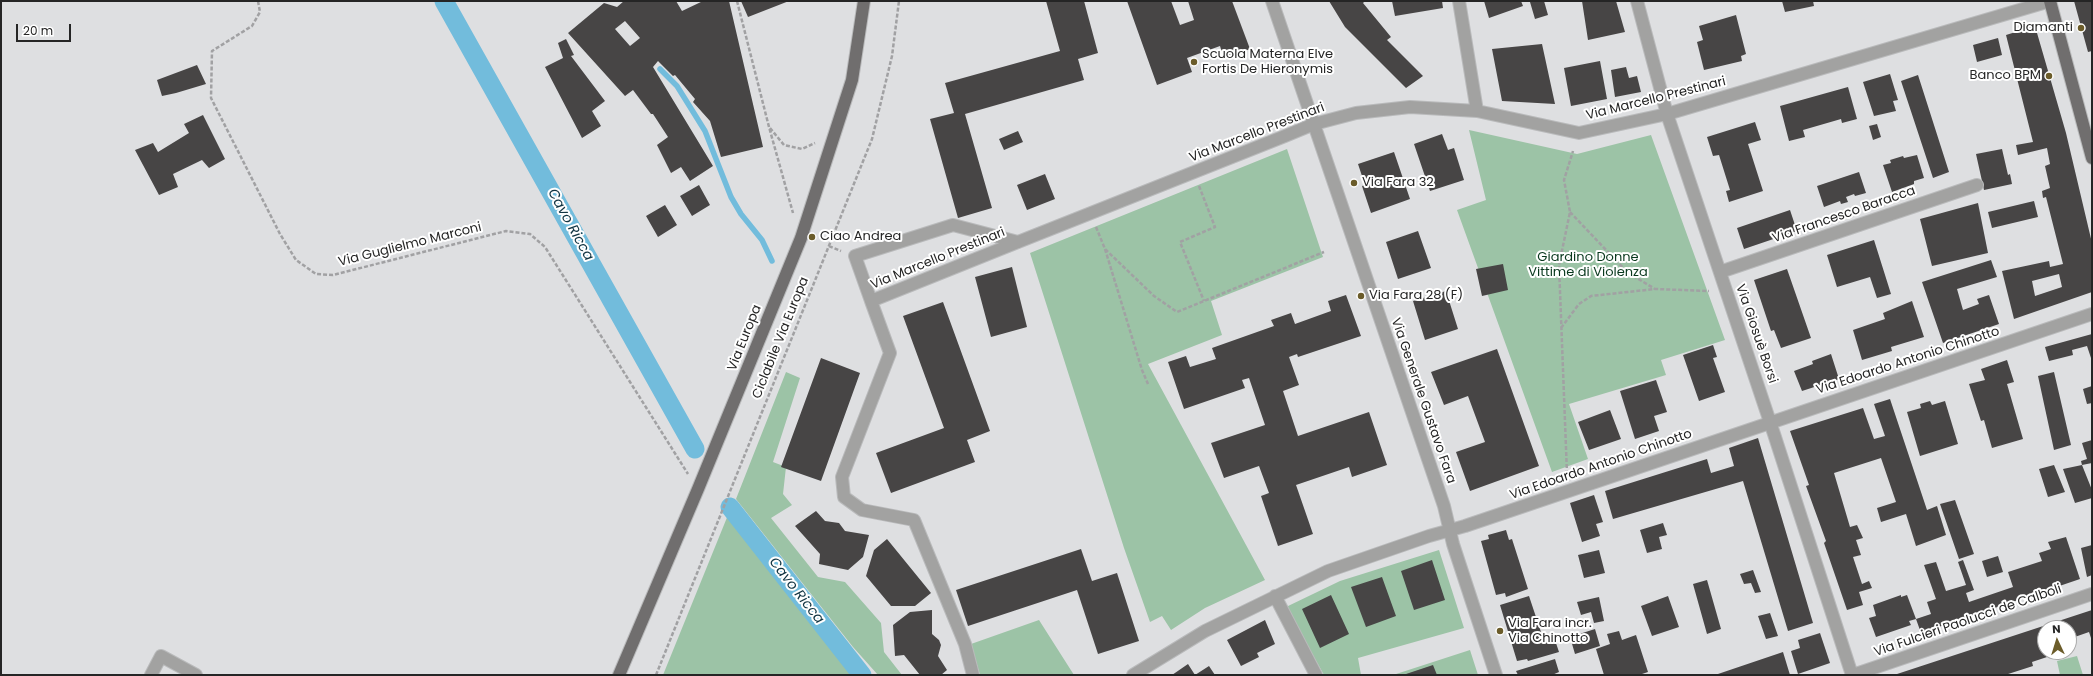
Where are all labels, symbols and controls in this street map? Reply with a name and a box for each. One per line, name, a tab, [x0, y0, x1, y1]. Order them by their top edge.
scale bar	[18, 16, 73, 42]
place label: Diamanti	[2013, 20, 2073, 36]
text: 20 m	[23, 22, 53, 39]
marker: Diamanti	[2076, 23, 2086, 33]
place label: Scuola Materna Elve Fortis De Hieronymis	[1202, 47, 1333, 78]
marker: Scuola Materna Elve Fortis De Hieronymis	[1189, 57, 1199, 67]
place label: Banco BPM	[1970, 68, 2041, 84]
marker: Banco BPM	[2044, 71, 2054, 81]
street label: Via Marcello Prestinari	[1584, 74, 1728, 124]
street label: Via Marcello Prestinari	[1187, 100, 1327, 166]
place label: Via Fara 32	[1362, 175, 1434, 191]
marker: Via Fara 32	[1349, 178, 1359, 188]
street label: Via Francesco Baracca	[1770, 183, 1918, 247]
water label: Cavo Ricca	[543, 186, 597, 264]
street label: Via Guglielmo Marconi	[337, 220, 483, 270]
street label: Via Marcello Prestinari	[869, 225, 1007, 293]
place label: Ciao Andrea	[820, 229, 901, 245]
marker: Ciao Andrea	[807, 232, 817, 242]
park label: Giardino Donne Vittime di Violenza	[1528, 250, 1648, 281]
street label: Ciclabile Via Europa	[749, 275, 813, 401]
street label: Via Giosuè Borsi	[1732, 282, 1780, 386]
place label: Via Fara 28 (F)	[1369, 288, 1463, 304]
marker: Via Fara 28 (F)	[1356, 291, 1366, 301]
street label: Via Europa	[725, 303, 765, 373]
street label: Via Generale Gustavo Fara	[1387, 316, 1459, 486]
street label: Via Edoardo Antonio Chinotto	[1814, 324, 2002, 398]
street label: Via Edoardo Antonio Chinotto	[1508, 426, 1694, 504]
water label: Cavo Ricca	[765, 554, 827, 628]
street label: Via Fulcieri Paolucci de Calboli	[1872, 581, 2064, 661]
place label: Via Fara incr. Via Chinotto	[1508, 616, 1592, 647]
north arrow	[2037, 620, 2077, 660]
text: N	[2052, 621, 2061, 637]
marker: Via Fara incr. Via Chinotto	[1495, 626, 1505, 636]

